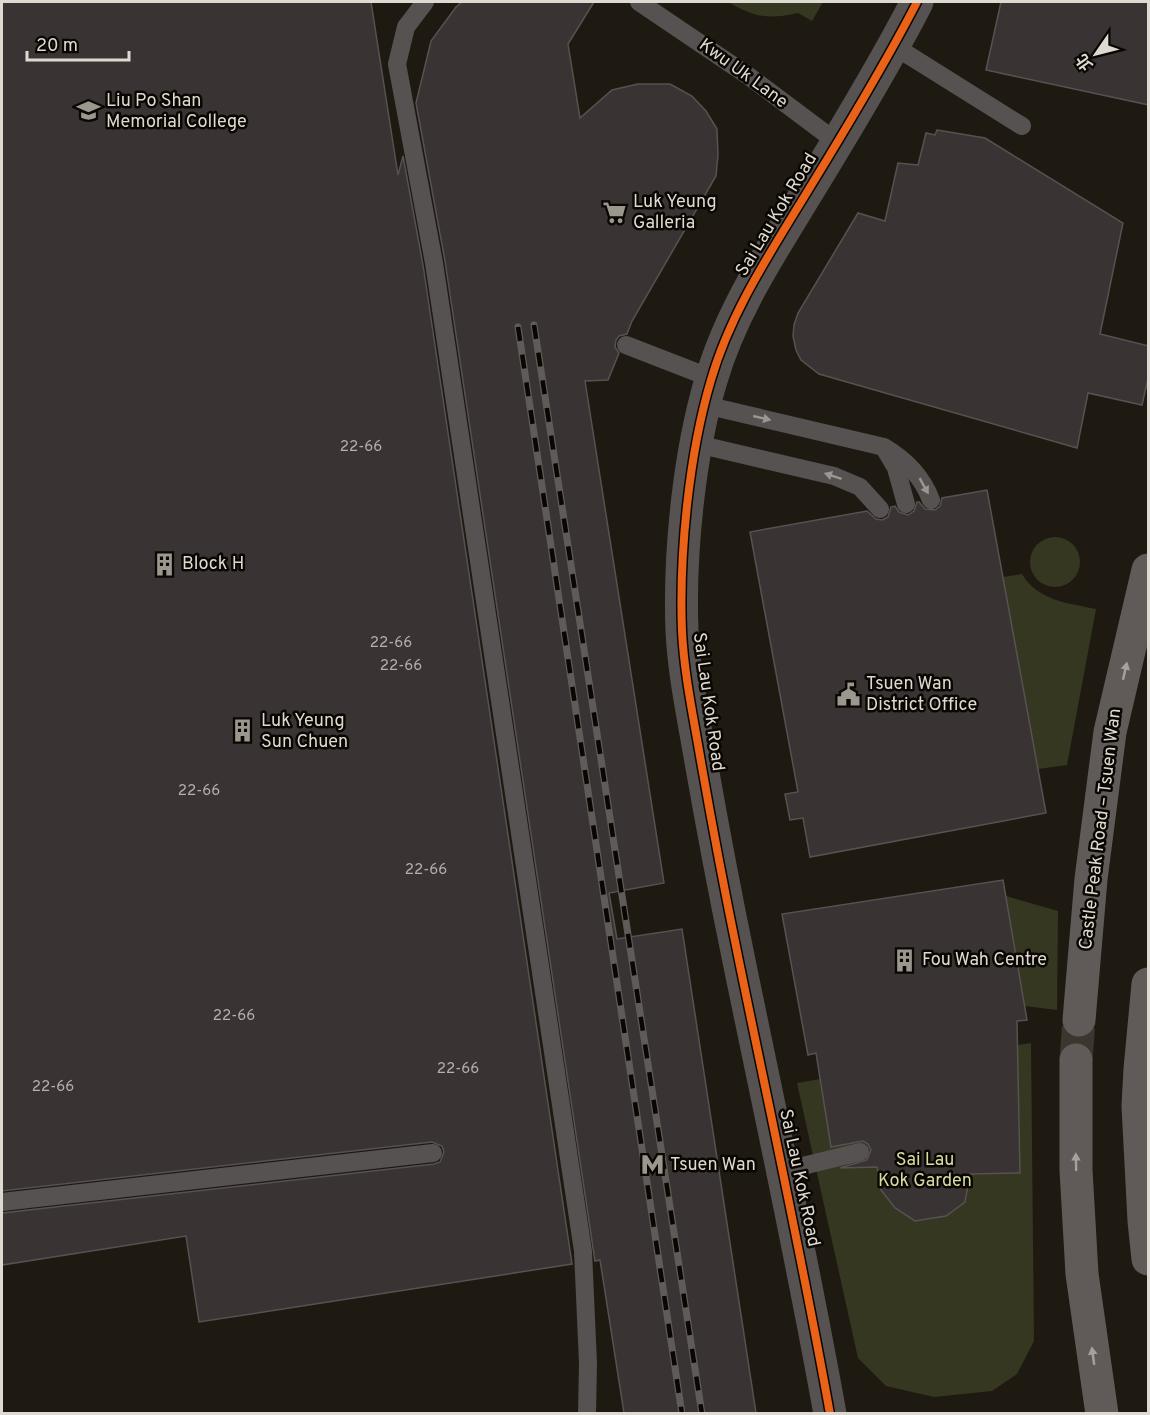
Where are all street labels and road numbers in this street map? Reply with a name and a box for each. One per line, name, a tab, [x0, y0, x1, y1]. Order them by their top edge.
street label: Kwu Uk Lane	[694, 34, 792, 114]
street label: Sai Lau Kok Road	[731, 149, 823, 281]
street label: Sai Lau Kok Road	[687, 631, 729, 773]
street label: Castle Peak Road – Tsuen Wan	[1075, 707, 1127, 951]
street label: Sai Lau Kok Road	[773, 1107, 825, 1249]

